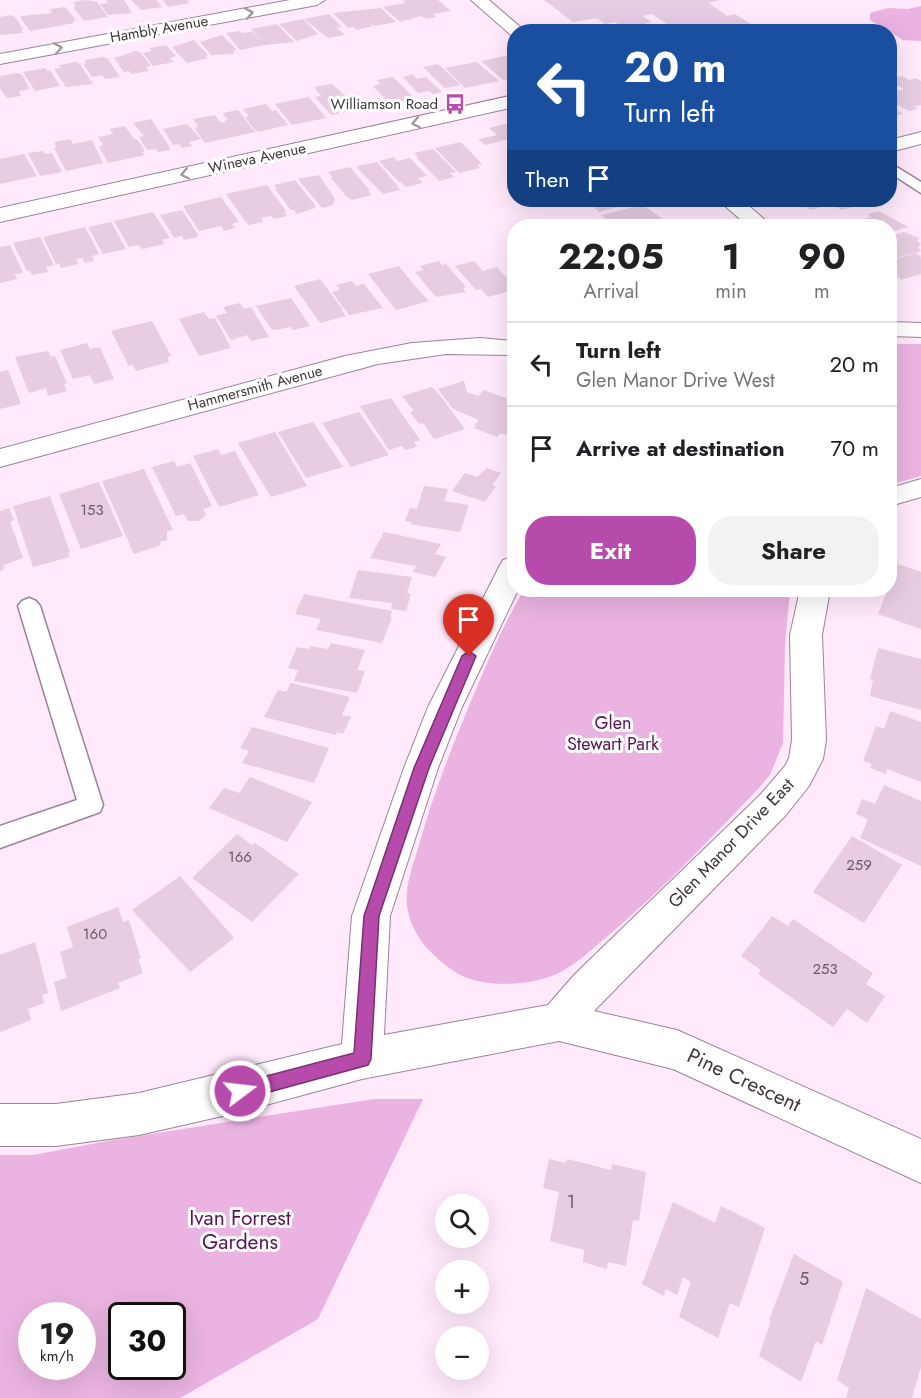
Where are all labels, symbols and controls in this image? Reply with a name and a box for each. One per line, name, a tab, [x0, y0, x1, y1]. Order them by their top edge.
one-way arrow	[245, 7, 254, 19]
street label: Hambly Avenue	[108, 9, 210, 48]
text: 20 m	[624, 37, 726, 98]
one-way arrow	[52, 42, 62, 55]
icon: left	[525, 48, 603, 126]
bus stop icon: Williamson Road	[443, 92, 467, 116]
place label: Williamson Road	[331, 93, 438, 115]
text: Turn left	[624, 93, 714, 132]
one-way arrow	[412, 116, 422, 129]
street label: Wineva Avenue	[206, 137, 308, 179]
icon: arrive	[582, 162, 615, 195]
text: Then	[525, 163, 570, 195]
one-way arrow	[180, 167, 190, 180]
text: 22:05	[558, 230, 664, 282]
text: 1	[722, 230, 740, 282]
text: 90	[798, 230, 846, 282]
text: Arrival	[584, 277, 639, 306]
text: min	[715, 277, 747, 306]
text: m	[814, 277, 830, 306]
text: Turn left	[576, 334, 661, 366]
icon: left	[525, 348, 558, 381]
text: 20 m	[830, 348, 879, 380]
street label: Hammersmith Avenue	[185, 359, 325, 417]
text: Glen Manor Drive West	[576, 366, 775, 395]
icon: arrive	[525, 432, 558, 465]
text: Arrive at destination	[576, 432, 785, 464]
text: 70 m	[830, 432, 879, 464]
house number: 153	[80, 499, 104, 521]
button: Exit	[525, 516, 696, 585]
button: Share	[708, 516, 879, 585]
pin	[443, 594, 494, 656]
icon: arrive	[452, 603, 485, 636]
park label: Glen Stewart Park	[567, 710, 659, 757]
street label: Glen Manor Drive East	[662, 772, 801, 914]
house number: 166	[228, 846, 252, 868]
house number: 259	[846, 854, 872, 876]
house number: 160	[83, 923, 107, 945]
house number: 253	[812, 958, 838, 980]
street label: Pine Crescent	[682, 1041, 806, 1119]
position arrow	[208, 1059, 272, 1123]
house number: 1	[567, 1189, 575, 1215]
map controls	[435, 1194, 489, 1380]
button: search	[435, 1194, 489, 1248]
park label: Ivan Forrest Gardens	[189, 1203, 291, 1257]
button: +	[435, 1260, 489, 1314]
house number: 5	[799, 1266, 809, 1292]
speed limit sign: 30	[108, 1302, 186, 1380]
text: 19	[39, 1312, 75, 1355]
button: −	[435, 1326, 489, 1380]
text: km/h	[40, 1345, 74, 1367]

